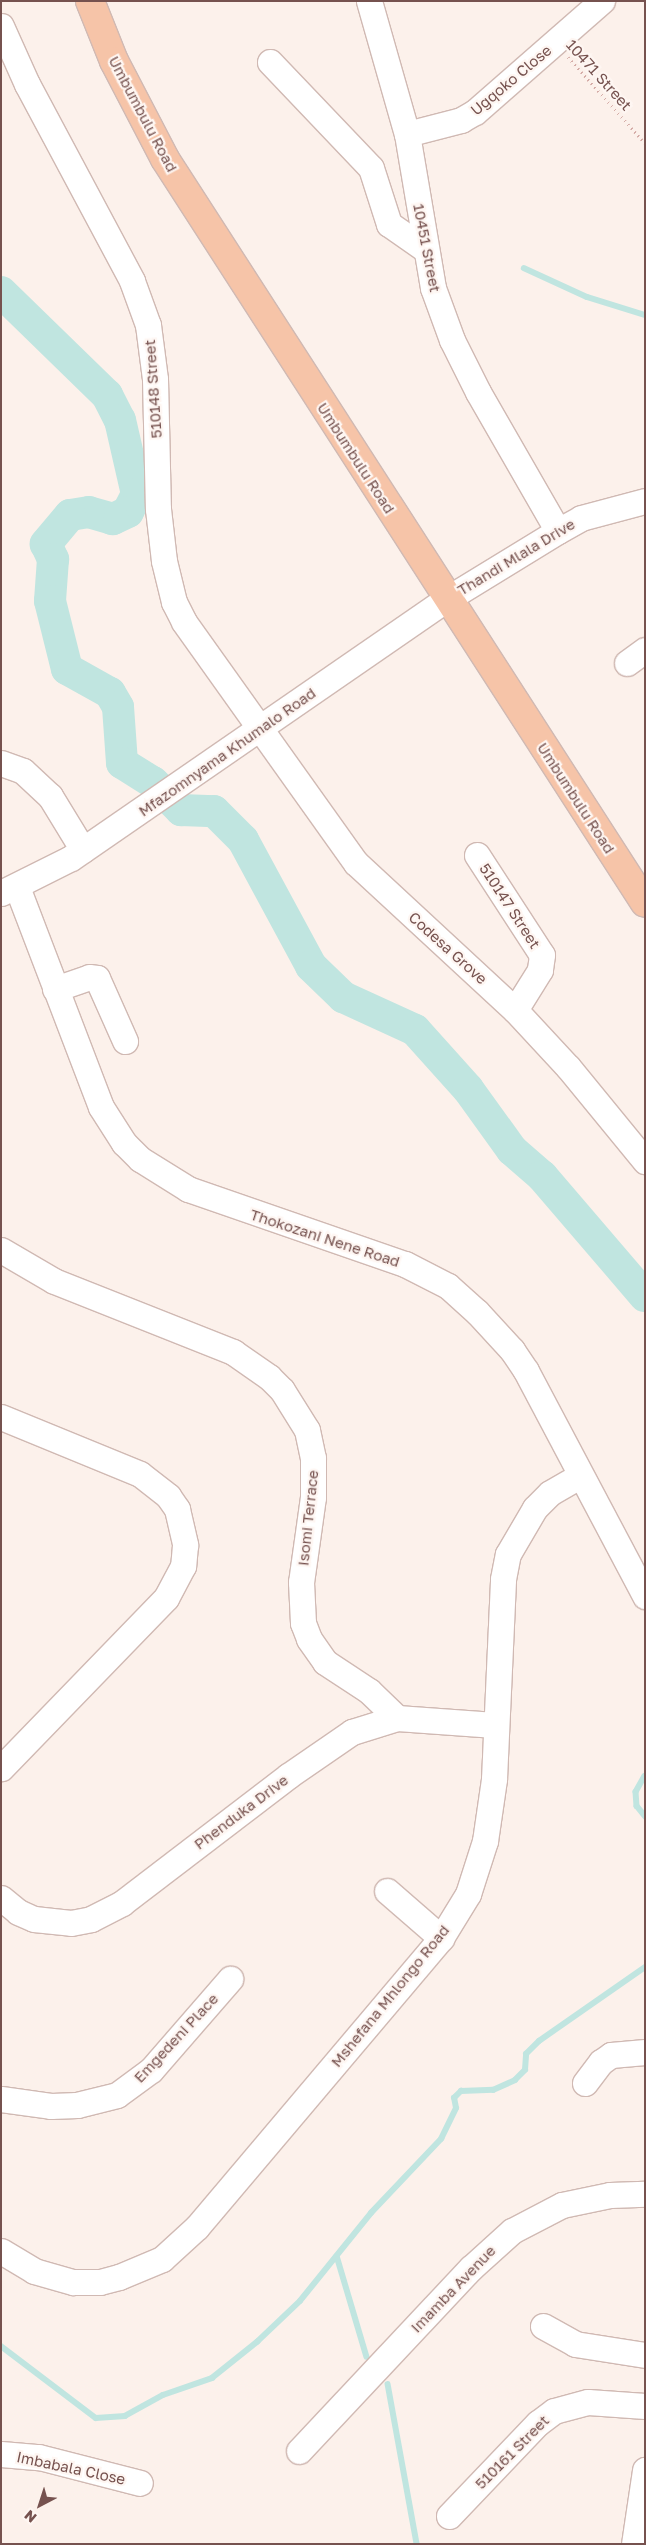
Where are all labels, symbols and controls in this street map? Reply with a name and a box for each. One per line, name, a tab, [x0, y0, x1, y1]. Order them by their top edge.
street label: 10471 Street	[563, 36, 635, 114]
street label: Ugqoko Close	[467, 41, 555, 119]
street label: Umbumbulu Road	[105, 53, 181, 175]
street label: 10451 Street	[410, 202, 444, 294]
street label: 510148 Street	[141, 339, 165, 439]
street label: Umbumbulu Road	[313, 399, 399, 517]
street label: Thandi Mlala Drive	[454, 515, 578, 599]
street label: Mfazomnyama Khumalo Road	[135, 684, 319, 820]
street label: Umbumbulu Road	[533, 739, 619, 857]
street label: 510147 Street	[476, 860, 544, 952]
street label: Codesa Grove	[405, 908, 491, 988]
street label: Thokozani Nene Road	[248, 1205, 402, 1271]
street label: Isomi Terrace	[294, 1469, 322, 1567]
street label: Phenduka Drive	[190, 1771, 292, 1853]
street label: Mshefana Mhlongo Road	[327, 1921, 453, 2071]
street label: Emgedeni Place	[130, 1990, 222, 2086]
street label: Imamba Avenue	[407, 2242, 499, 2336]
street label: 510161 Street	[471, 2411, 553, 2493]
street label: Imbabala Close	[15, 2448, 127, 2488]
north arrow	[15, 2480, 65, 2530]
text: N	[21, 2507, 40, 2527]

